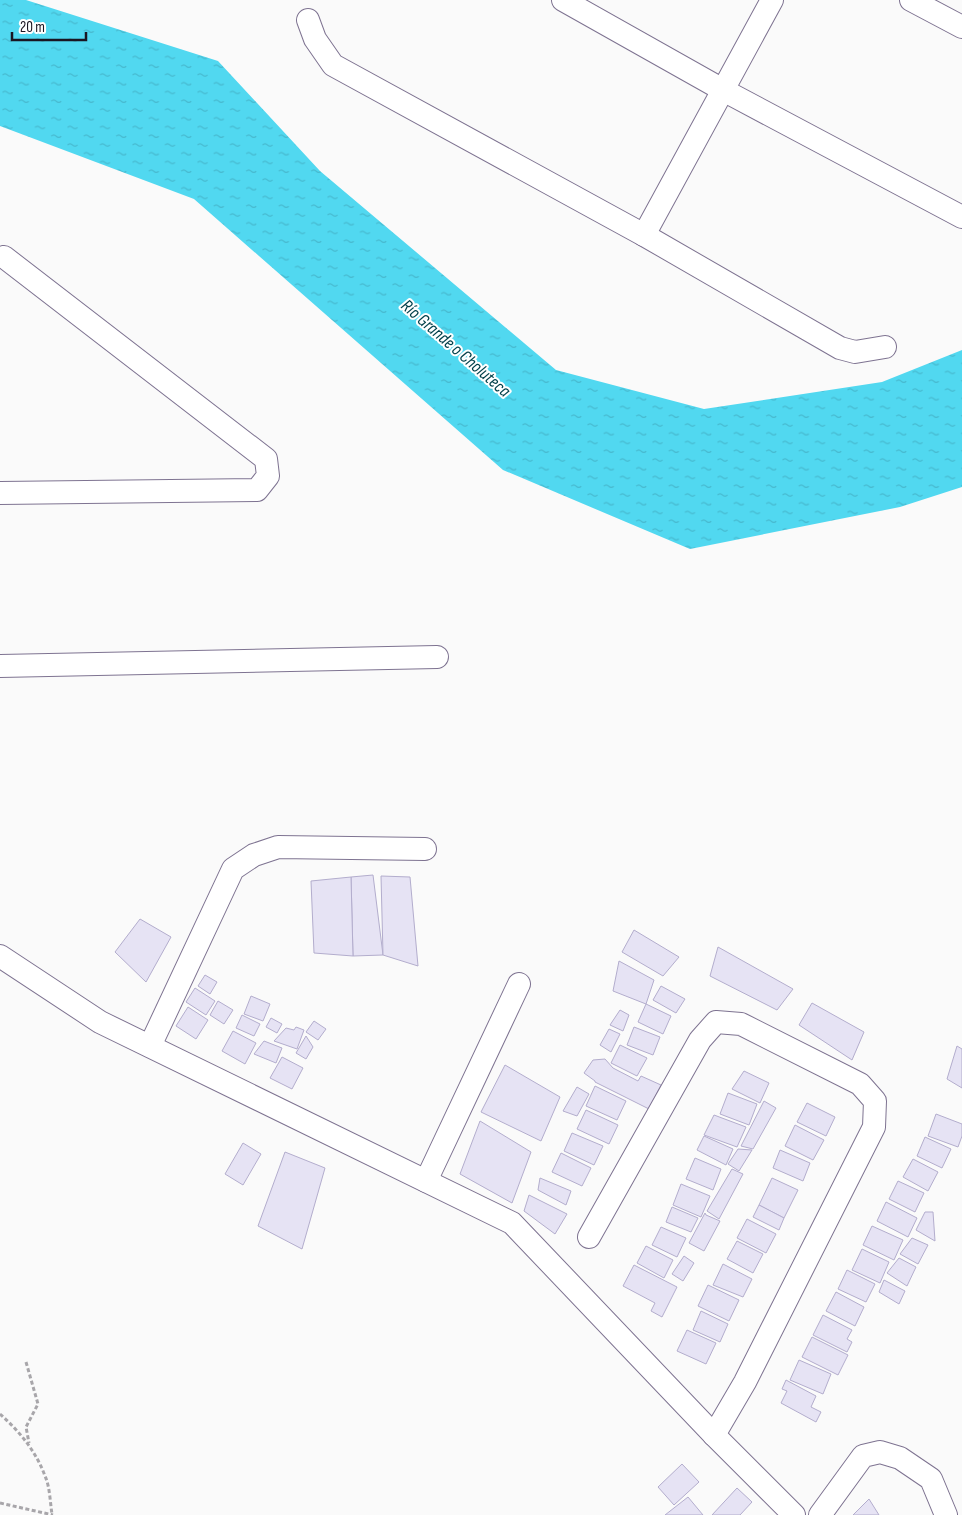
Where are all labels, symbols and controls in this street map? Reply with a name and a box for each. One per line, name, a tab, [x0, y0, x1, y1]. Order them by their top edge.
scale bar	[12, 10, 86, 42]
text: 20 m	[20, 18, 45, 37]
water label: Río Grande o Choluteca	[397, 295, 515, 402]

